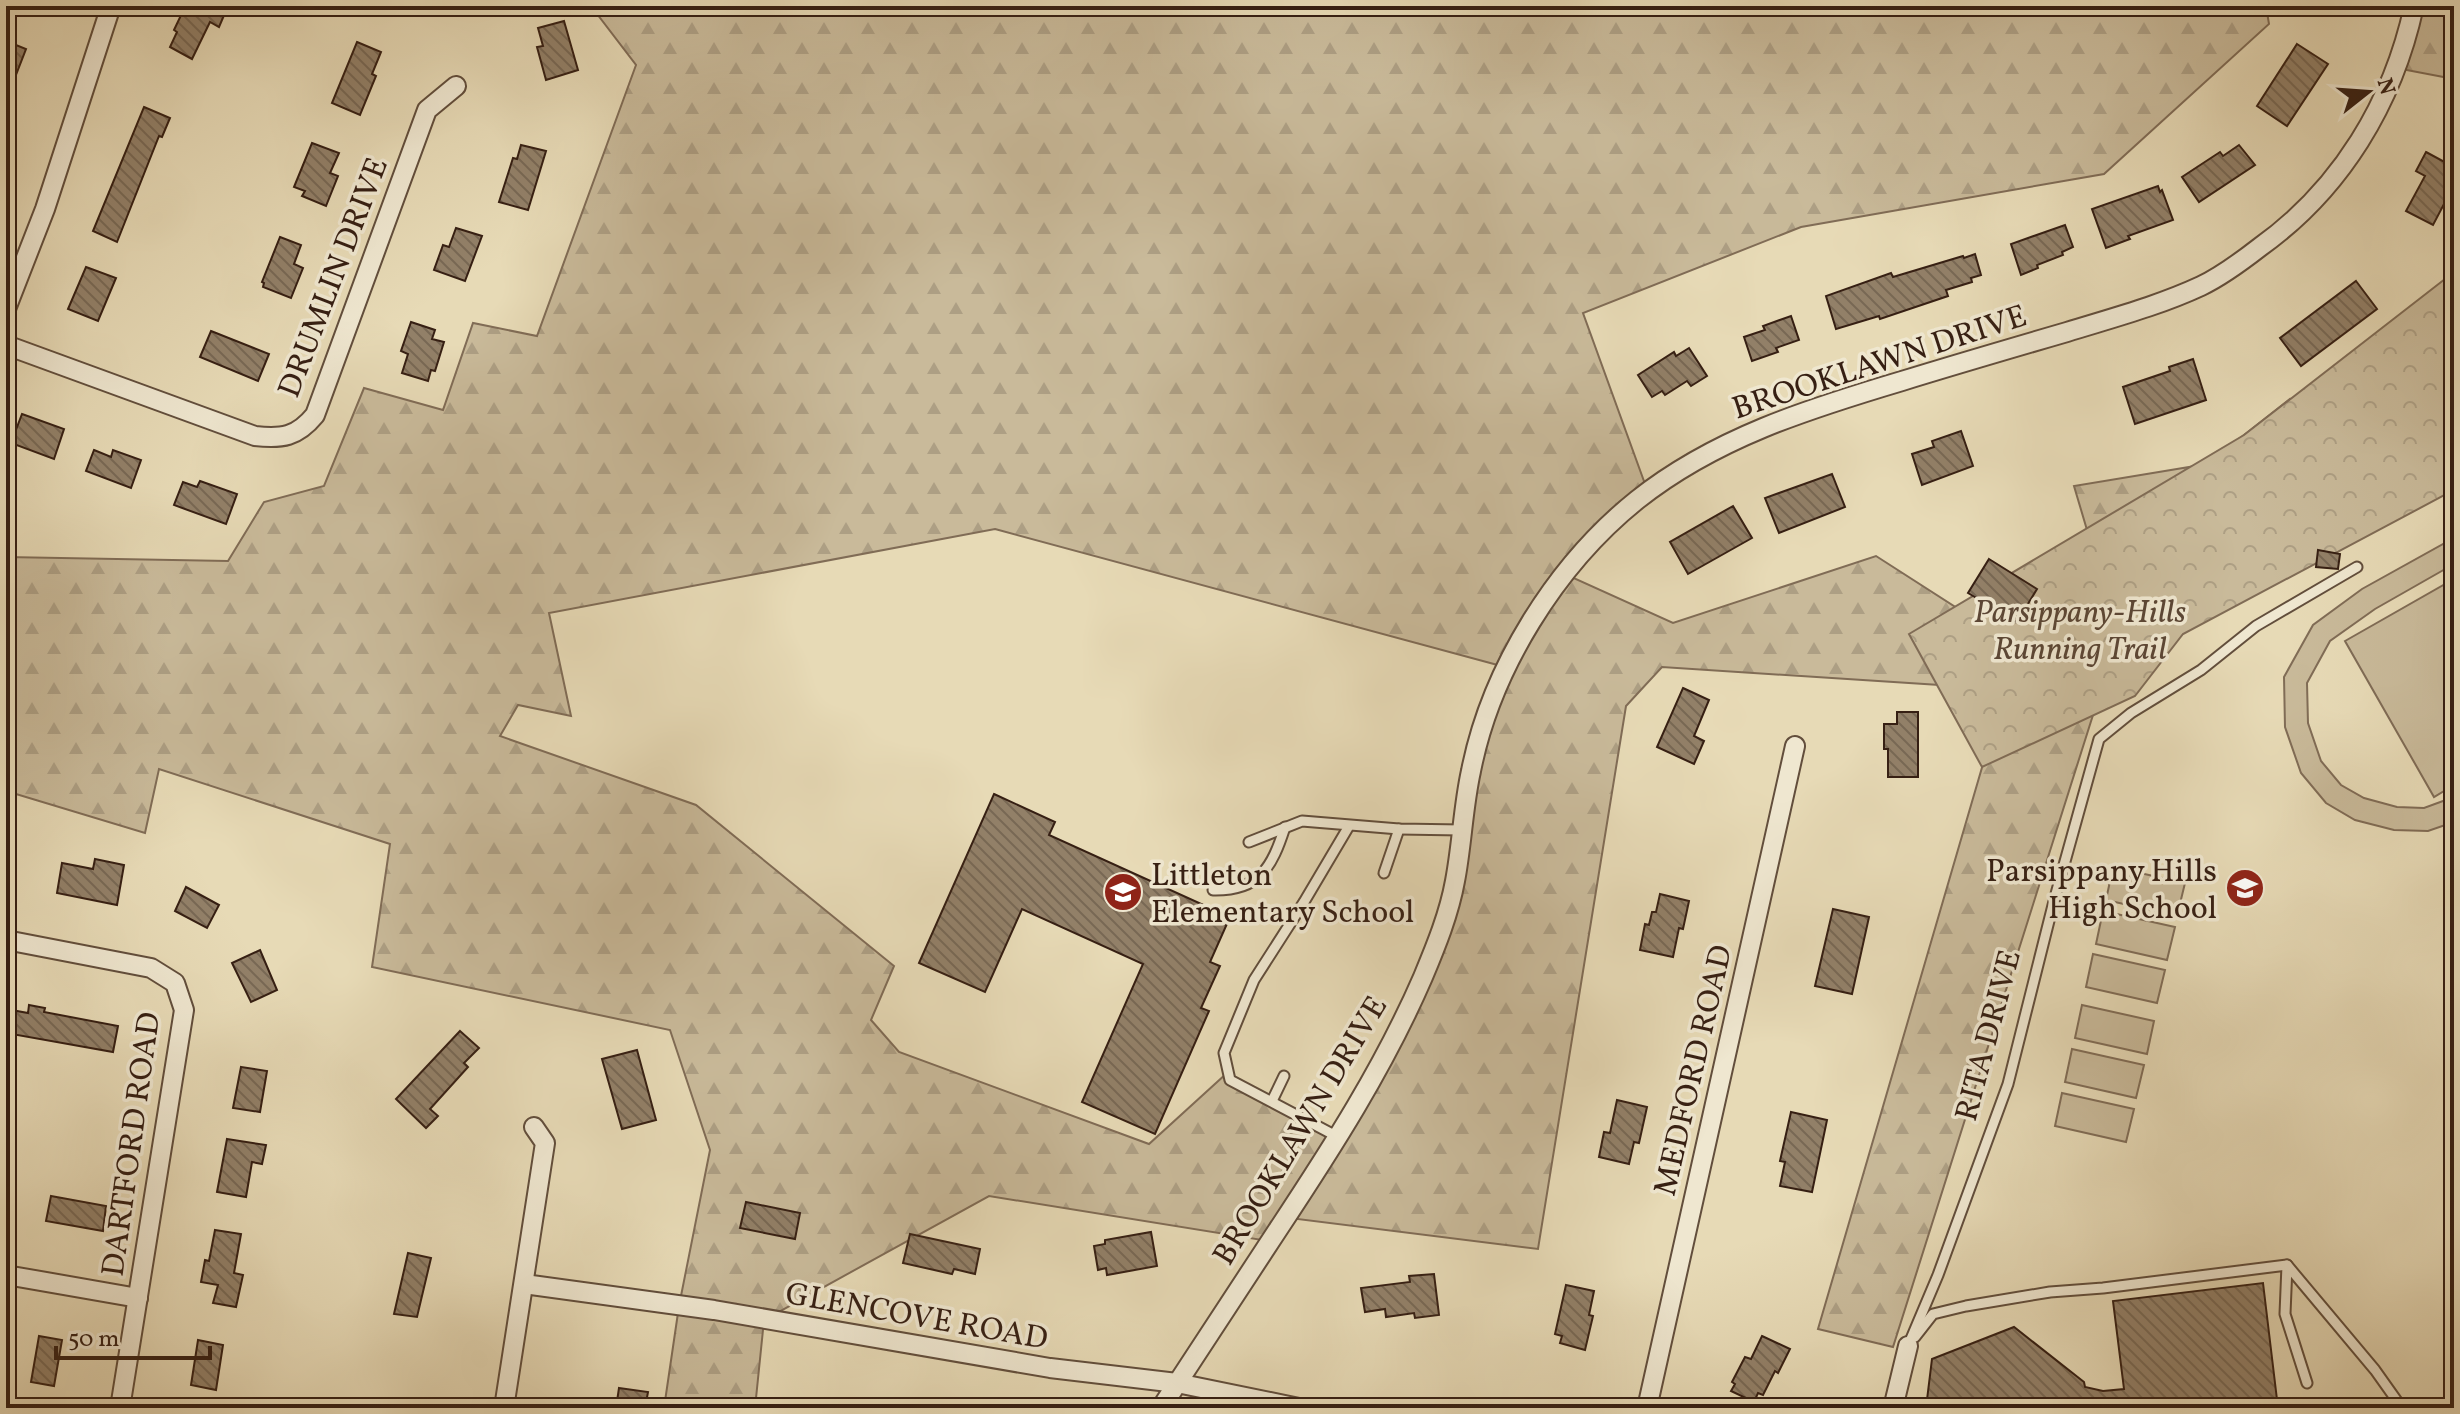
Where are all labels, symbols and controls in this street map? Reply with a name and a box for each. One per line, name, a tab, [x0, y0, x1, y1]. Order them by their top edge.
north arrow	[2328, 52, 2408, 132]
text: N	[2368, 75, 2402, 99]
street label: DRUMLIN DRIVE	[269, 152, 401, 404]
street label: BROOKLAWN DRIVE	[1727, 295, 2033, 432]
park label: Parsippany-Hills Running Trail	[1974, 592, 2186, 673]
place label: Parsippany Hills High School	[1986, 851, 2217, 932]
place label: Littleton Elementary School	[1151, 855, 1414, 936]
school or university icon: Parsippany Hills High School	[2224, 867, 2266, 909]
school or university icon: Littleton Elementary School	[1102, 871, 1144, 913]
street label: MEDFORD ROAD	[1645, 941, 1745, 1200]
street label: RITA DRIVE	[1946, 945, 2034, 1126]
street label: BROOKLAWN DRIVE	[1204, 989, 1400, 1275]
street label: DARTFORD ROAD	[93, 1009, 173, 1279]
street label: GLENCOVE ROAD	[782, 1273, 1051, 1363]
scale bar	[56, 1310, 210, 1360]
text: 50 m	[68, 1323, 120, 1357]

